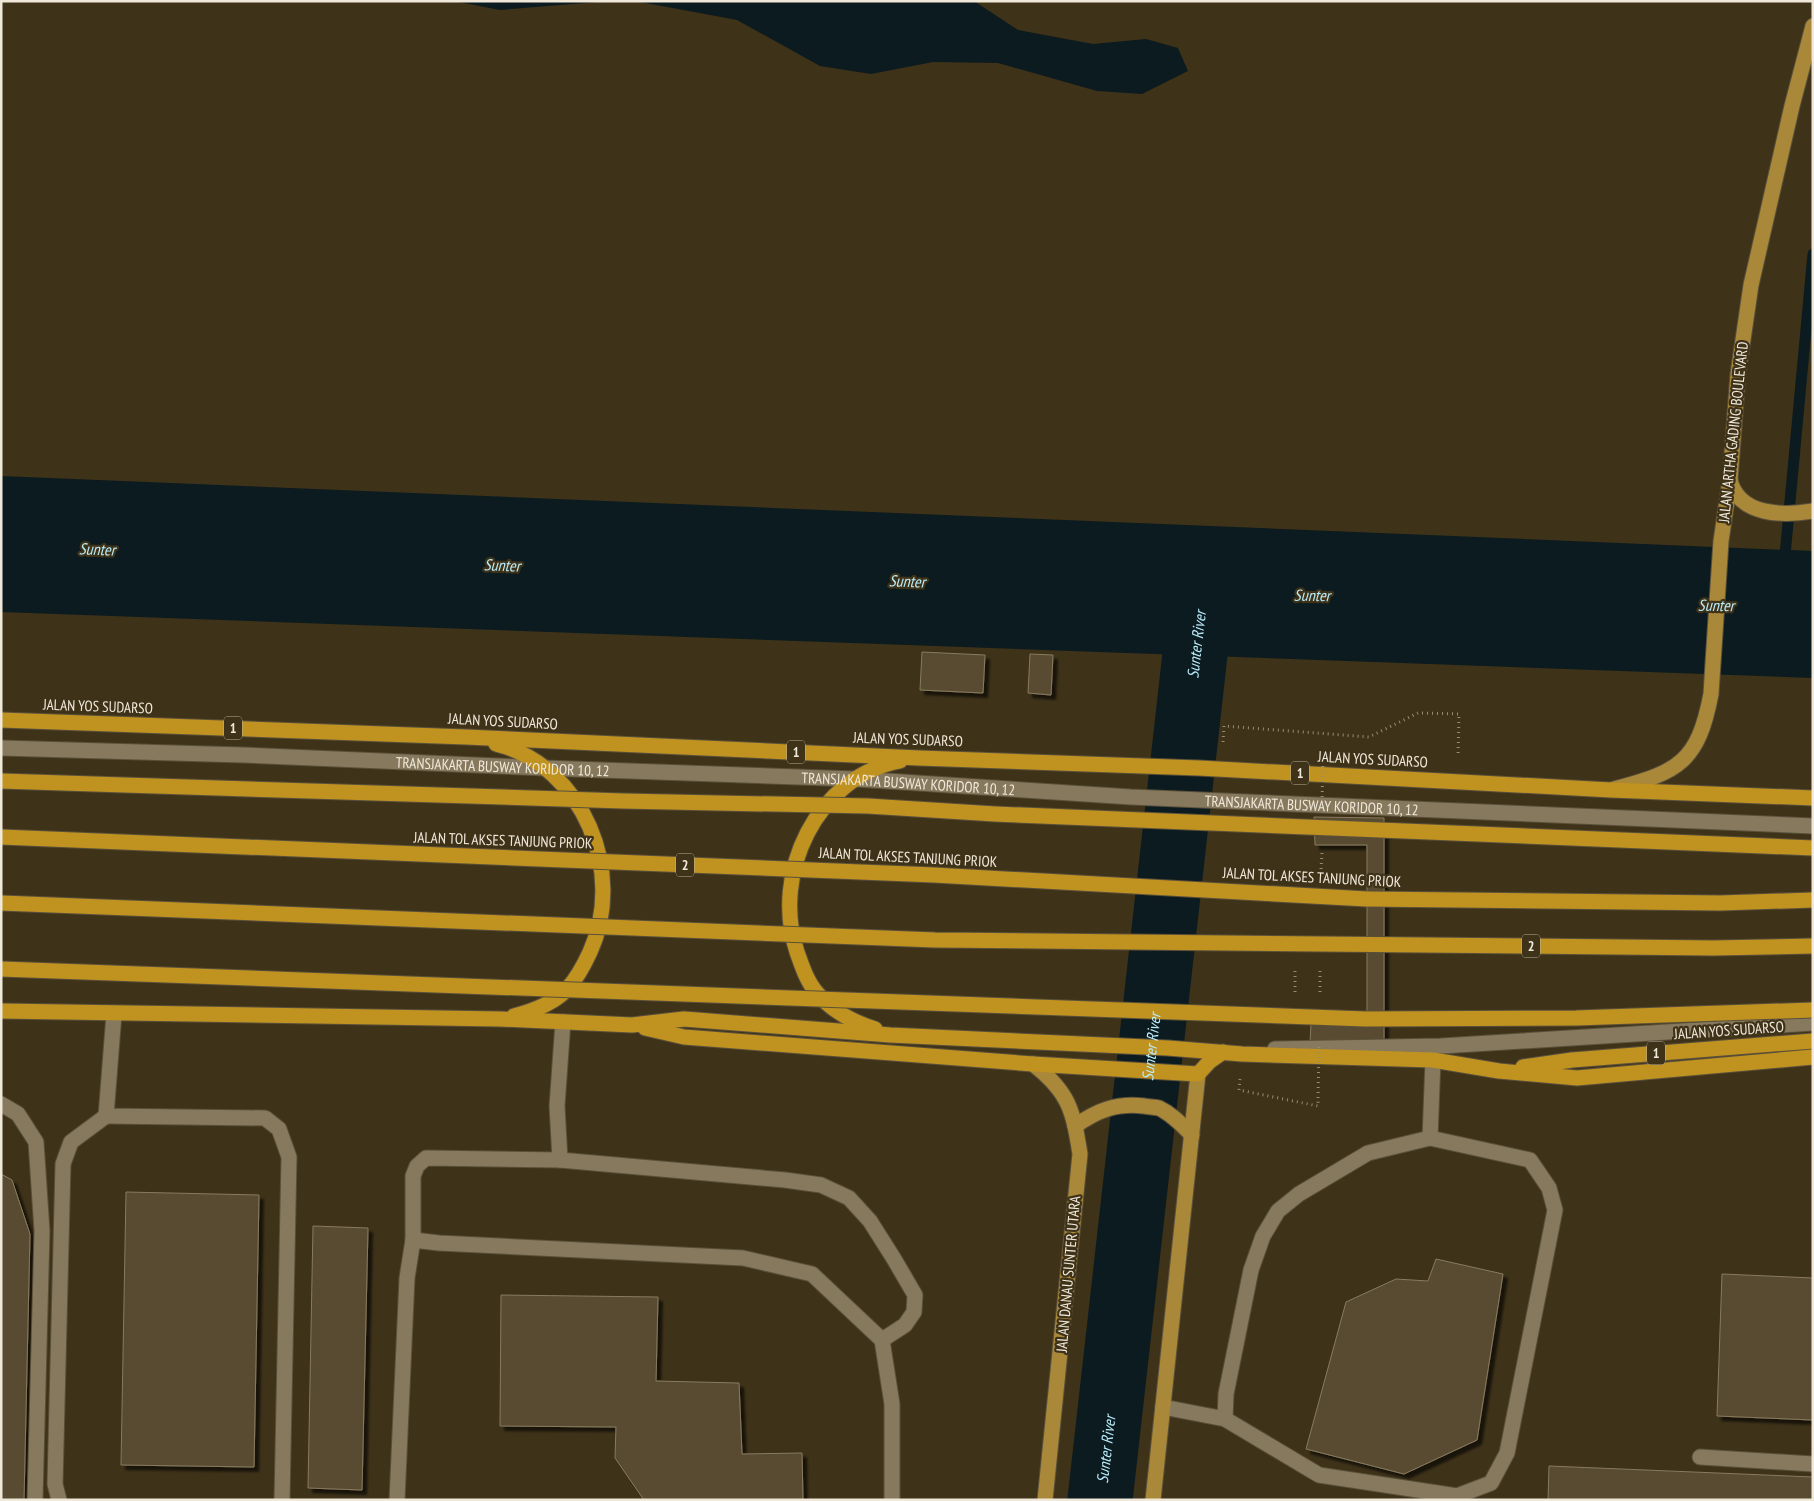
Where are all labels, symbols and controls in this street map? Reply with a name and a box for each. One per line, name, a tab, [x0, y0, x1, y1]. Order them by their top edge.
street label: JALAN ARTHA GADING BOULEVARD	[1714, 340, 1752, 524]
water label: Sunter	[79, 538, 118, 560]
water label: Sunter	[484, 554, 523, 576]
water label: Sunter	[889, 570, 928, 592]
water label: Sunter	[1294, 585, 1333, 605]
water label: Sunter	[1698, 595, 1737, 615]
water label: Sunter River	[1182, 607, 1210, 679]
street label: JALAN YOS SUDARSO	[42, 695, 153, 717]
street label: JALAN YOS SUDARSO	[447, 709, 558, 733]
road number: 1	[224, 716, 242, 740]
street label: JALAN YOS SUDARSO	[852, 728, 963, 750]
road number: 1	[787, 740, 805, 764]
street label: JALAN YOS SUDARSO	[1317, 747, 1428, 771]
street label: TRANSJAKARTA BUSWAY KORIDOR 10, 12	[395, 752, 610, 780]
road number: 1	[1291, 761, 1309, 784]
street label: TRANSJAKARTA BUSWAY KORIDOR 10, 12	[801, 768, 1016, 799]
street label: TRANSJAKARTA BUSWAY KORIDOR 10, 12	[1204, 791, 1419, 819]
street label: JALAN TOL AKSES TANJUNG PRIOK	[412, 827, 593, 853]
street label: JALAN TOL AKSES TANJUNG PRIOK	[817, 843, 998, 871]
road number: 2	[676, 854, 694, 876]
street label: JALAN TOL AKSES TANJUNG PRIOK	[1221, 863, 1402, 891]
road number: 2	[1522, 934, 1540, 958]
water label: Sunter River	[1137, 1009, 1165, 1082]
street label: JALAN YOS SUDARSO	[1673, 1017, 1784, 1043]
road number: 1	[1647, 1042, 1665, 1064]
street label: JALAN DANAU SUNTER UTARA	[1052, 1194, 1084, 1354]
water label: Sunter River	[1092, 1412, 1120, 1484]

